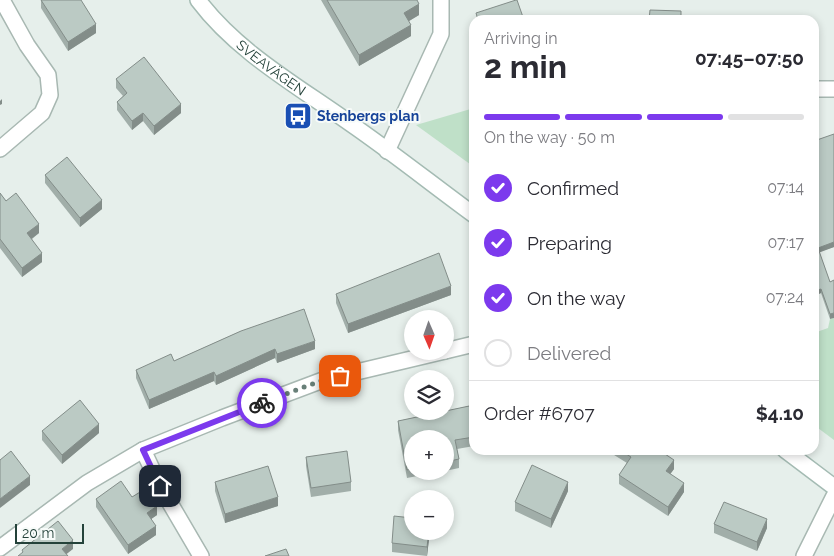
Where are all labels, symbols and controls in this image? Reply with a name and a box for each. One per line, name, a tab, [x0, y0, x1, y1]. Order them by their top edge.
text: Arriving in	[484, 29, 558, 48]
street label: SVEAVÄGEN	[233, 37, 309, 98]
text: 07:45–07:50	[695, 47, 804, 69]
text: 2 min	[484, 48, 567, 85]
bus stop icon: Stenbergs plan	[283, 101, 313, 131]
place label: Stenbergs plan	[317, 108, 419, 124]
text: On the way · 50 m	[484, 128, 615, 147]
icon: check	[484, 174, 512, 202]
text: Confirmed	[527, 177, 619, 199]
text: 07:14	[767, 178, 804, 197]
icon: check	[484, 229, 512, 257]
text: Preparing	[527, 232, 612, 254]
text: 07:17	[767, 233, 804, 252]
icon: check	[484, 284, 512, 312]
text: On the way	[527, 287, 626, 309]
text: 07:24	[766, 288, 804, 307]
north arrow	[404, 310, 454, 360]
map controls	[404, 310, 454, 540]
text: Delivered	[527, 342, 611, 364]
pin	[319, 355, 361, 397]
icon: bag	[326, 362, 354, 390]
button: layers	[404, 370, 454, 420]
courier	[237, 378, 287, 428]
icon: bike	[248, 389, 276, 417]
text: Order #6707	[484, 402, 595, 424]
text: $4.10	[756, 402, 804, 424]
button: +	[404, 430, 454, 480]
pin	[139, 465, 181, 507]
icon: home	[146, 472, 174, 500]
button: −	[404, 490, 454, 540]
scale bar	[15, 521, 84, 544]
text: 20 m	[22, 525, 54, 541]

